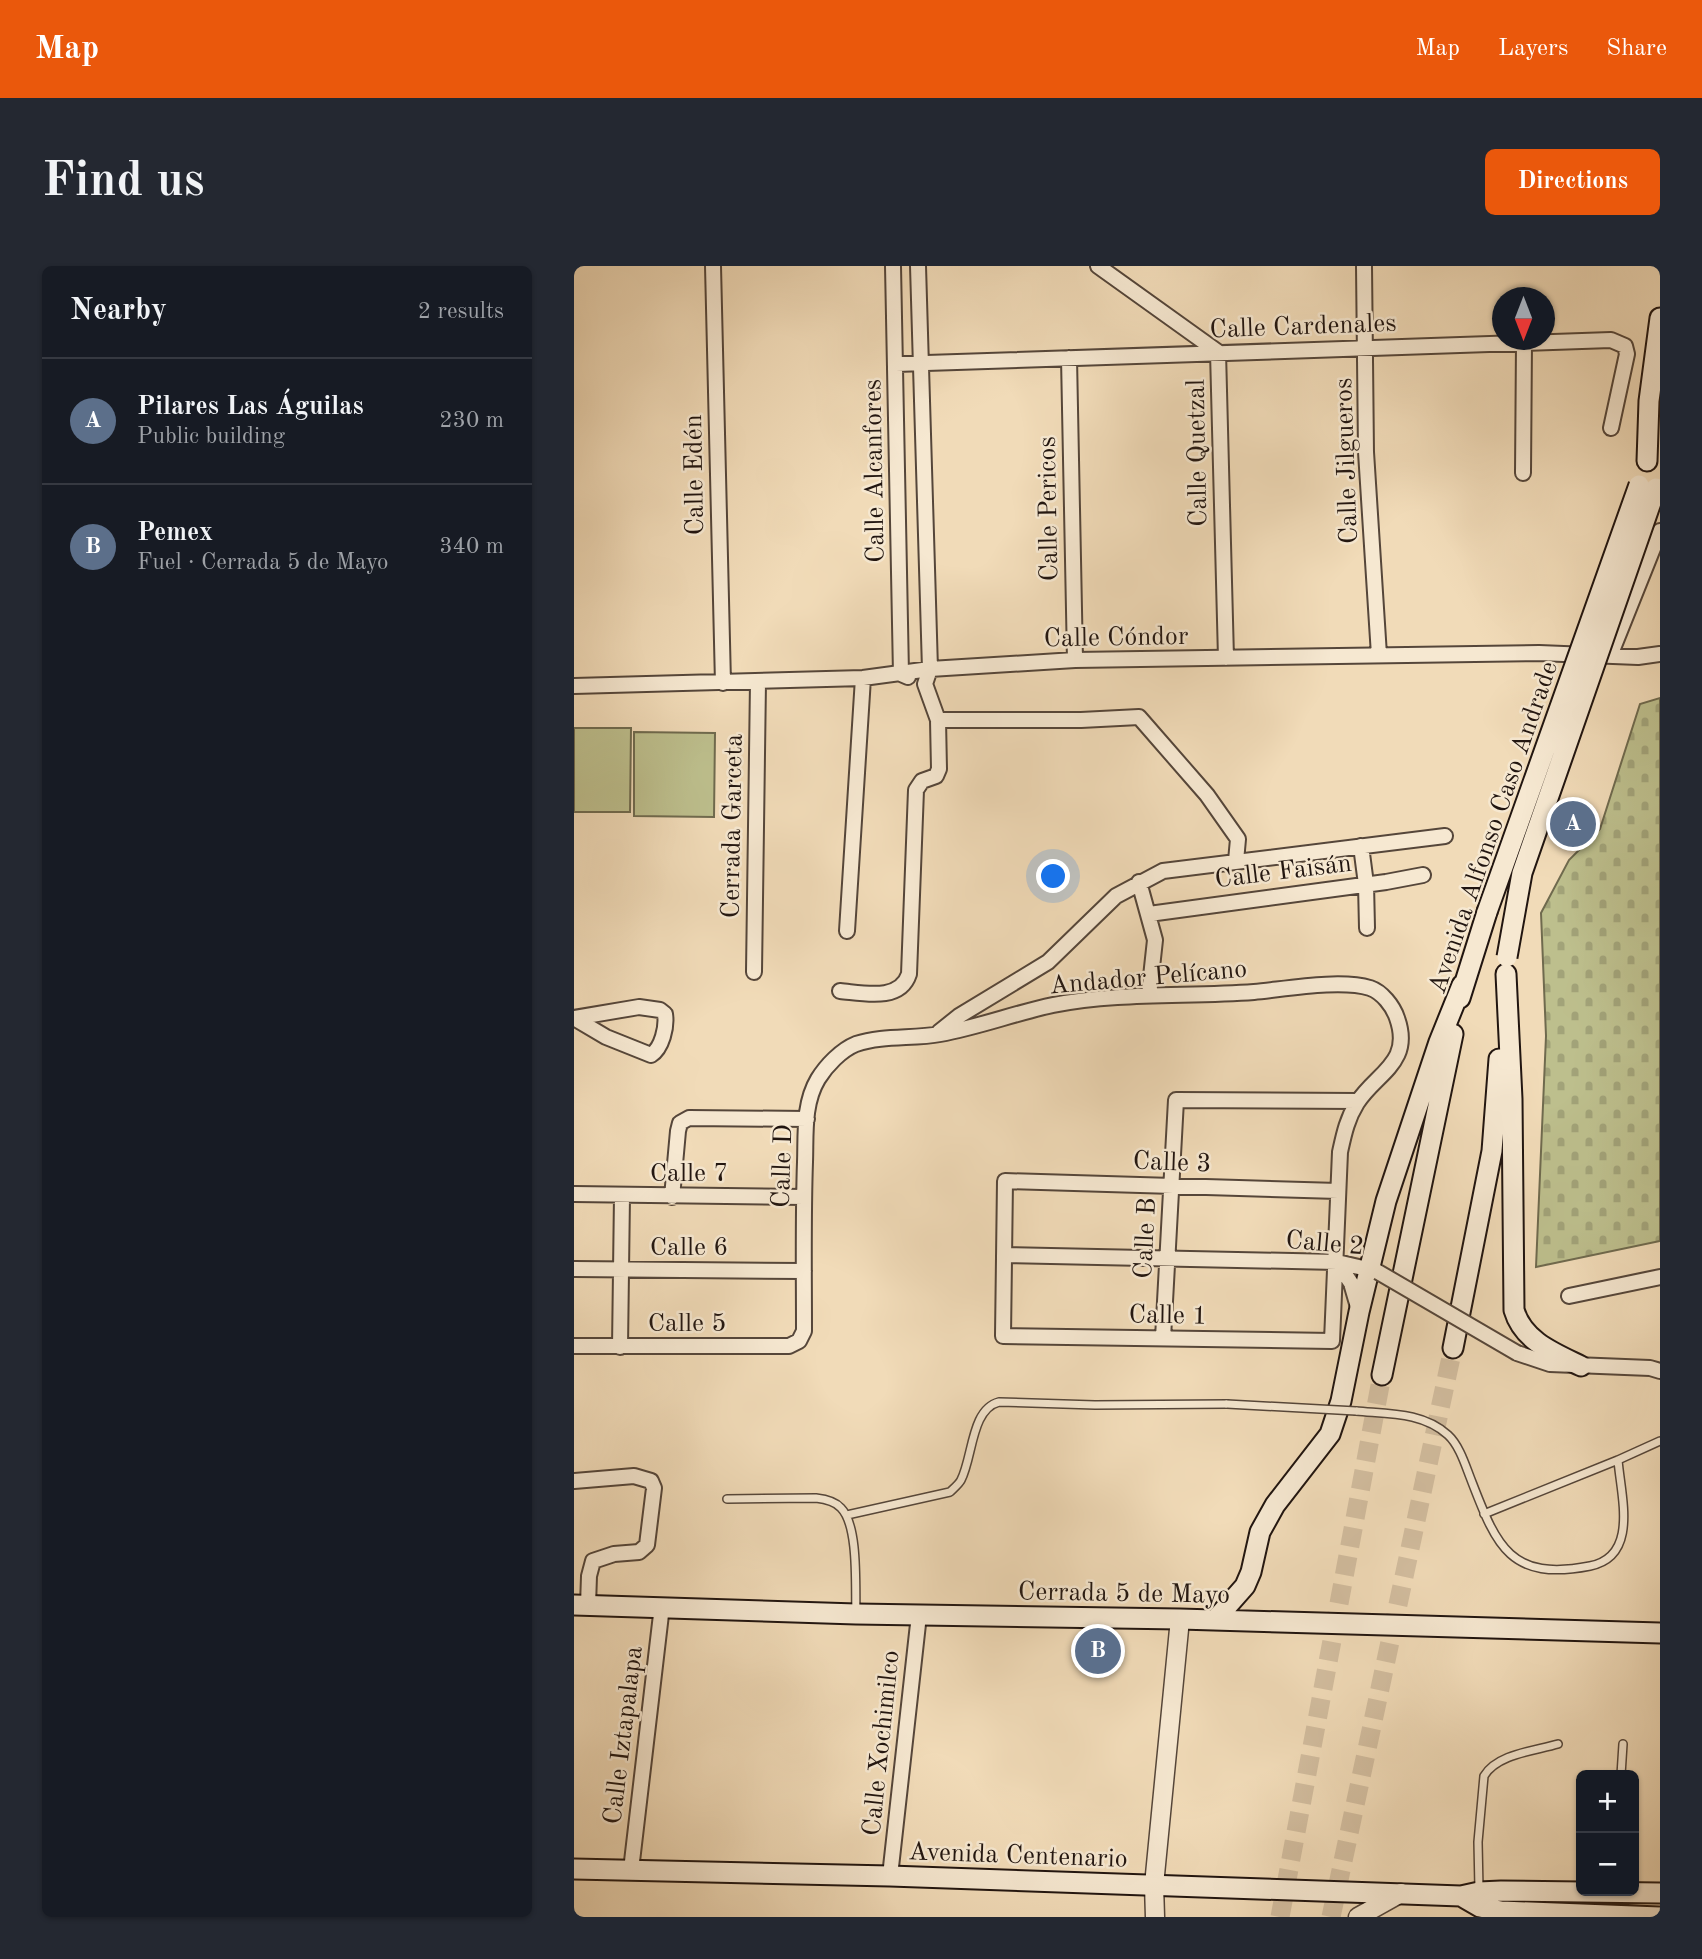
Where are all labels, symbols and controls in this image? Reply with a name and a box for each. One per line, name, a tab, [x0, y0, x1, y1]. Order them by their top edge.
text: Map	[35, 33, 99, 66]
text: Map	[1416, 37, 1460, 61]
text: Layers	[1498, 37, 1568, 61]
text: Share	[1606, 37, 1667, 61]
button: Directions	[1485, 149, 1660, 215]
text: Find us	[42, 158, 205, 207]
north arrow	[1492, 287, 1555, 350]
text: Nearby	[70, 296, 167, 326]
text: 2 results	[418, 300, 504, 323]
street label: Calle Cardenales	[1209, 311, 1397, 343]
street label: Calle Jilgueros	[1331, 377, 1363, 545]
street label: Calle Alcanfores	[860, 379, 890, 563]
street label: Calle Quetzal	[1184, 379, 1212, 527]
text: Pilares Las Águilas	[137, 394, 364, 420]
text: A	[84, 409, 102, 432]
text: 230 m	[439, 409, 504, 432]
street label: Calle Edén	[681, 414, 709, 536]
text: Public building	[137, 425, 285, 448]
street label: Calle Pericos	[1035, 436, 1063, 582]
text: Pemex	[137, 520, 213, 546]
text: B	[85, 535, 101, 558]
text: 340 m	[439, 535, 504, 558]
text: Fuel · Cerrada 5 de Mayo	[137, 551, 389, 574]
street label: Calle Cóndor	[1043, 624, 1189, 652]
street label: Avenida Alfonso Caso Andrade	[1425, 658, 1563, 997]
street label: Cerrada Garceta	[718, 733, 748, 919]
pin: A	[1550, 798, 1596, 850]
street label: Calle Faisán	[1213, 851, 1353, 893]
your location	[1036, 859, 1070, 893]
street label: Andador Pelícano	[1048, 956, 1248, 1000]
street label: Calle D	[769, 1124, 797, 1208]
street label: Calle 3	[1132, 1149, 1212, 1177]
street label: Calle 7	[650, 1161, 728, 1187]
street label: Calle B	[1131, 1197, 1161, 1279]
street label: Calle 2	[1285, 1228, 1365, 1260]
street label: Calle 6	[650, 1235, 728, 1261]
street label: Calle 1	[1128, 1302, 1207, 1330]
street label: Calle 5	[648, 1311, 726, 1337]
street label: Cerrada 5 de Mayo	[1018, 1579, 1230, 1609]
pin: B	[1075, 1625, 1121, 1677]
street label: Calle Iztapalapa	[600, 1644, 648, 1826]
street label: Calle Xochimilco	[859, 1649, 905, 1837]
map controls	[1576, 1770, 1639, 1896]
button: +	[1576, 1770, 1639, 1833]
button: −	[1576, 1833, 1639, 1896]
street label: Avenida Centenario	[908, 1839, 1128, 1873]

